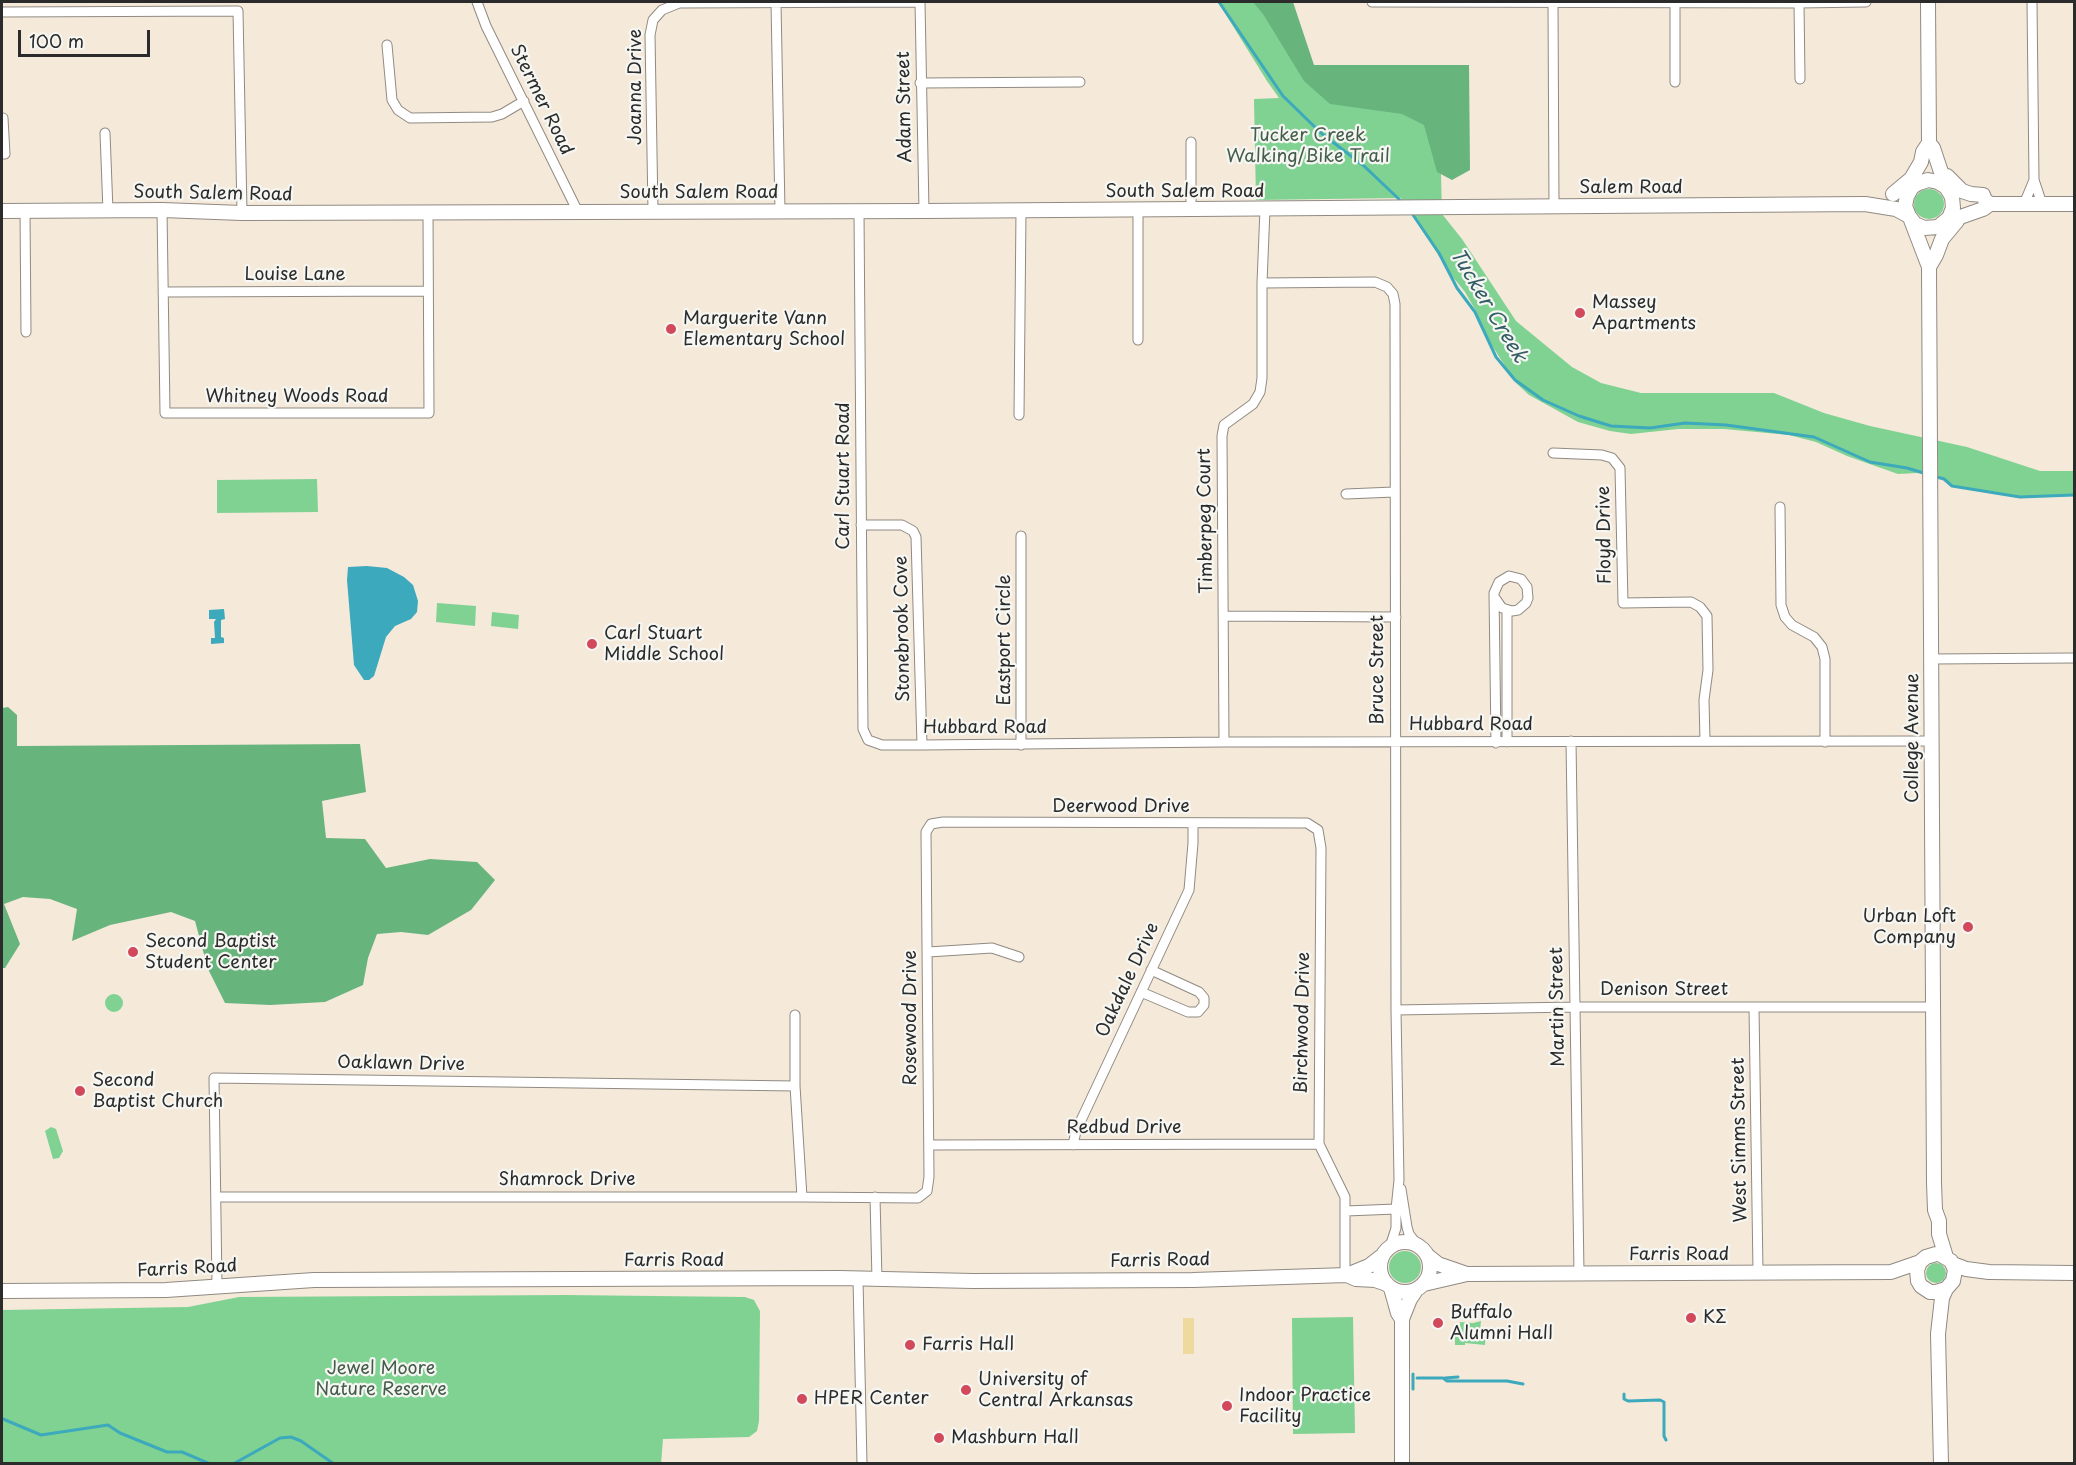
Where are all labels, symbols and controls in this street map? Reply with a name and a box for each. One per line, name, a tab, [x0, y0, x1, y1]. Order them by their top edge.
scale bar	[21, 18, 153, 56]
text: 100 m	[29, 27, 84, 54]
street label: Joanna Drive	[625, 29, 647, 145]
street label: Stermer Road	[505, 41, 577, 159]
street label: Adam Street	[893, 51, 917, 163]
park label: Tucker Creek Walking/Bike Trail	[1226, 125, 1390, 168]
street label: Salem Road	[1579, 177, 1683, 199]
street label: South Salem Road	[1105, 181, 1265, 203]
street label: South Salem Road	[133, 182, 293, 206]
street label: South Salem Road	[619, 182, 779, 204]
water label: Tucker Creek	[1445, 245, 1531, 367]
street label: Louise Lane	[244, 264, 346, 286]
place label: Massey Apartments	[1592, 292, 1696, 334]
marker: Massey Apartments	[1573, 306, 1587, 320]
place label: Marguerite Vann Elementary School	[683, 308, 845, 350]
marker: Marguerite Vann Elementary School	[664, 322, 678, 336]
street label: Whitney Woods Road	[205, 386, 389, 408]
street label: Carl Stuart Road	[833, 402, 855, 550]
street label: Timberpeg Court	[1194, 448, 1218, 594]
street label: Floyd Drive	[1593, 486, 1617, 584]
street label: Stonebrook Cove	[891, 556, 915, 702]
street label: Eastport Circle	[994, 574, 1016, 706]
street label: Bruce Street	[1367, 615, 1389, 725]
place label: Carl Stuart Middle School	[604, 623, 724, 666]
marker: Carl Stuart Middle School	[585, 637, 599, 651]
street label: College Avenue	[1902, 673, 1924, 803]
street label: Hubbard Road	[1409, 714, 1533, 736]
street label: Hubbard Road	[923, 717, 1047, 739]
street label: Deerwood Drive	[1052, 796, 1190, 818]
place label: Urban Loft Company	[1862, 906, 1956, 948]
street label: Oakdale Drive	[1092, 919, 1164, 1041]
marker: Urban Loft Company	[1961, 920, 1975, 934]
place label: Second Baptist Student Center	[145, 931, 277, 974]
marker: Second Baptist Student Center	[126, 945, 140, 959]
street label: Martin Street	[1546, 947, 1570, 1067]
street label: Rosewood Drive	[900, 950, 922, 1086]
street label: Birchwood Drive	[1291, 952, 1315, 1094]
street label: Denison Street	[1600, 979, 1728, 1001]
street label: Oaklawn Drive	[337, 1052, 465, 1076]
street label: West Simms Street	[1728, 1057, 1752, 1223]
place label: Second Baptist Church	[92, 1070, 223, 1112]
marker: Second Baptist Church	[73, 1084, 87, 1098]
street label: Redbud Drive	[1066, 1117, 1182, 1139]
street label: Shamrock Drive	[498, 1169, 636, 1191]
street label: Farris Road	[1629, 1244, 1729, 1266]
street label: Farris Road	[1110, 1249, 1210, 1273]
street label: Farris Road	[624, 1250, 724, 1272]
street label: Farris Road	[136, 1256, 238, 1282]
place label: Buffalo Alumni Hall	[1450, 1302, 1553, 1344]
place label: KΣ	[1703, 1307, 1727, 1329]
marker: KΣ	[1684, 1311, 1698, 1325]
marker: Buffalo Alumni Hall	[1431, 1316, 1445, 1330]
place label: Farris Hall	[922, 1334, 1014, 1356]
marker: Farris Hall	[903, 1338, 917, 1352]
park label: Jewel Moore Nature Reserve	[315, 1358, 447, 1400]
place label: University of Central Arkansas	[978, 1369, 1133, 1412]
marker: University of Central Arkansas	[959, 1383, 973, 1397]
place label: Indoor Practice Facility	[1239, 1385, 1371, 1428]
place label: HPER Center	[814, 1388, 929, 1410]
marker: HPER Center	[795, 1392, 809, 1406]
marker: Indoor Practice Facility	[1220, 1399, 1234, 1413]
place label: Mashburn Hall	[951, 1427, 1078, 1449]
marker: Mashburn Hall	[932, 1431, 946, 1445]

